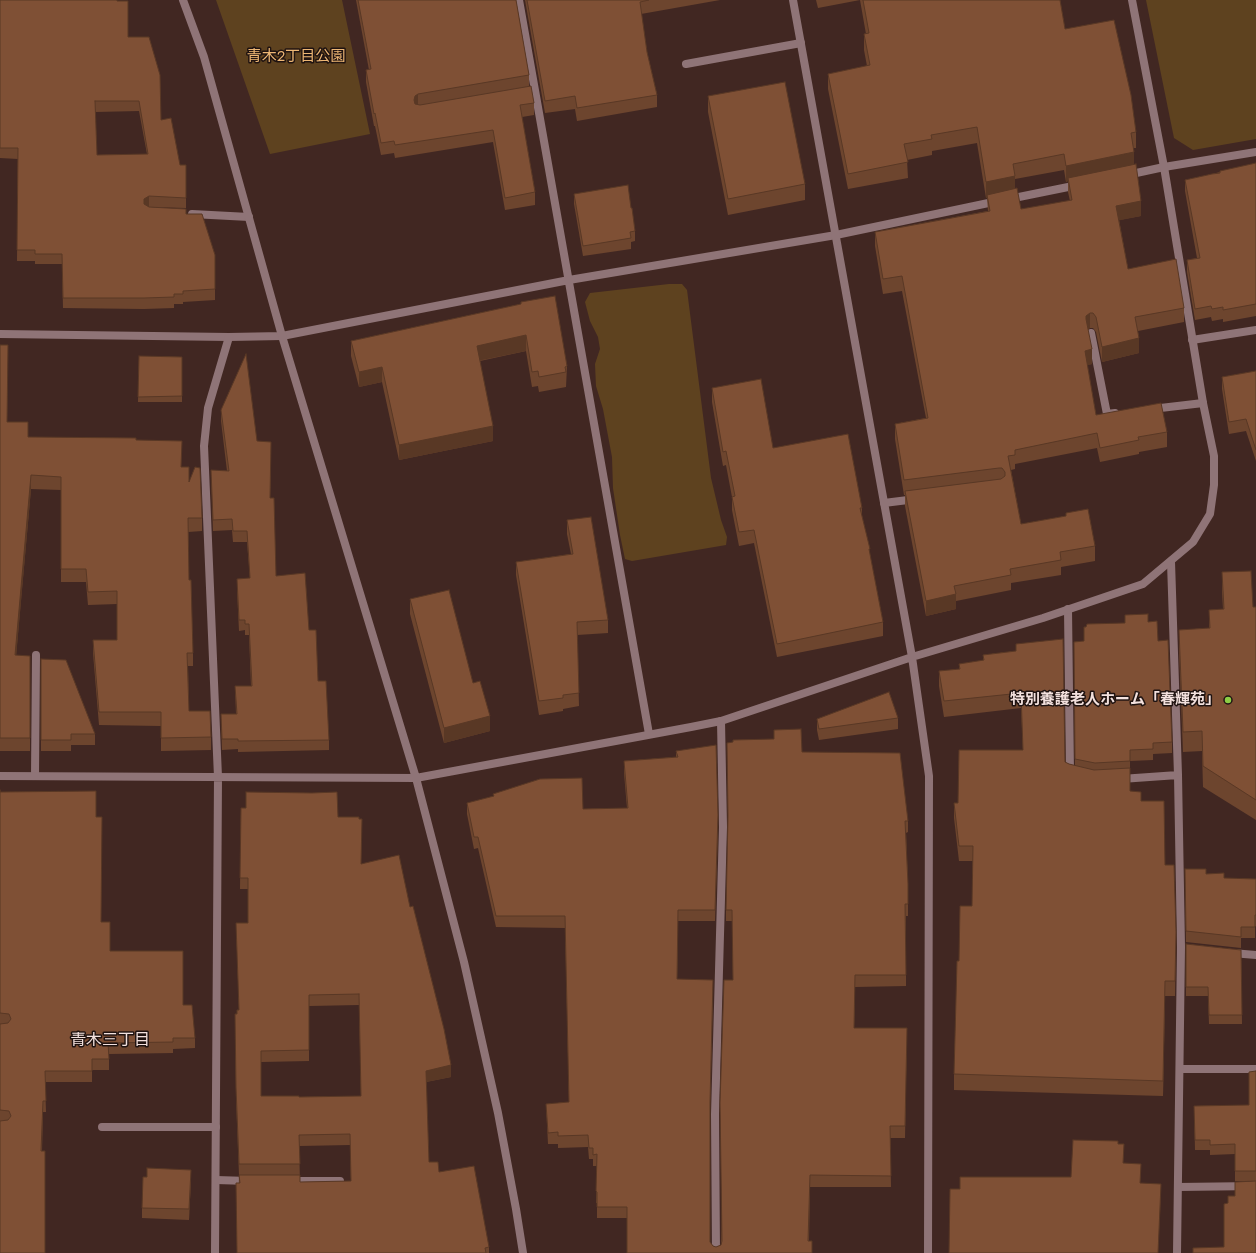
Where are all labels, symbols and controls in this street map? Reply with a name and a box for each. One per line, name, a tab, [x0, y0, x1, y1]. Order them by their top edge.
park label: 青木2丁目公園	[247, 48, 345, 66]
place label: 特別養護老人ホーム「春輝苑」	[1010, 691, 1220, 709]
marker: 特別養護老人ホーム「春輝苑」	[1223, 695, 1233, 705]
district label: 青木三丁目	[70, 1031, 150, 1051]

